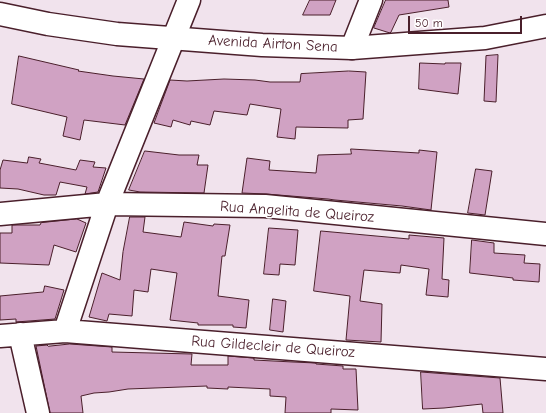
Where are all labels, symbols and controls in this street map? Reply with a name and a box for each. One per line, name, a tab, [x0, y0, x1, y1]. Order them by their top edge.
scale bar	[410, 8, 524, 34]
text: 50 m	[415, 16, 443, 30]
street label: Avenida Airton Sena	[208, 32, 338, 56]
street label: Rua Angelita de Queiroz	[219, 198, 375, 226]
street label: Rua Gildecleir de Queiroz	[191, 332, 355, 362]

